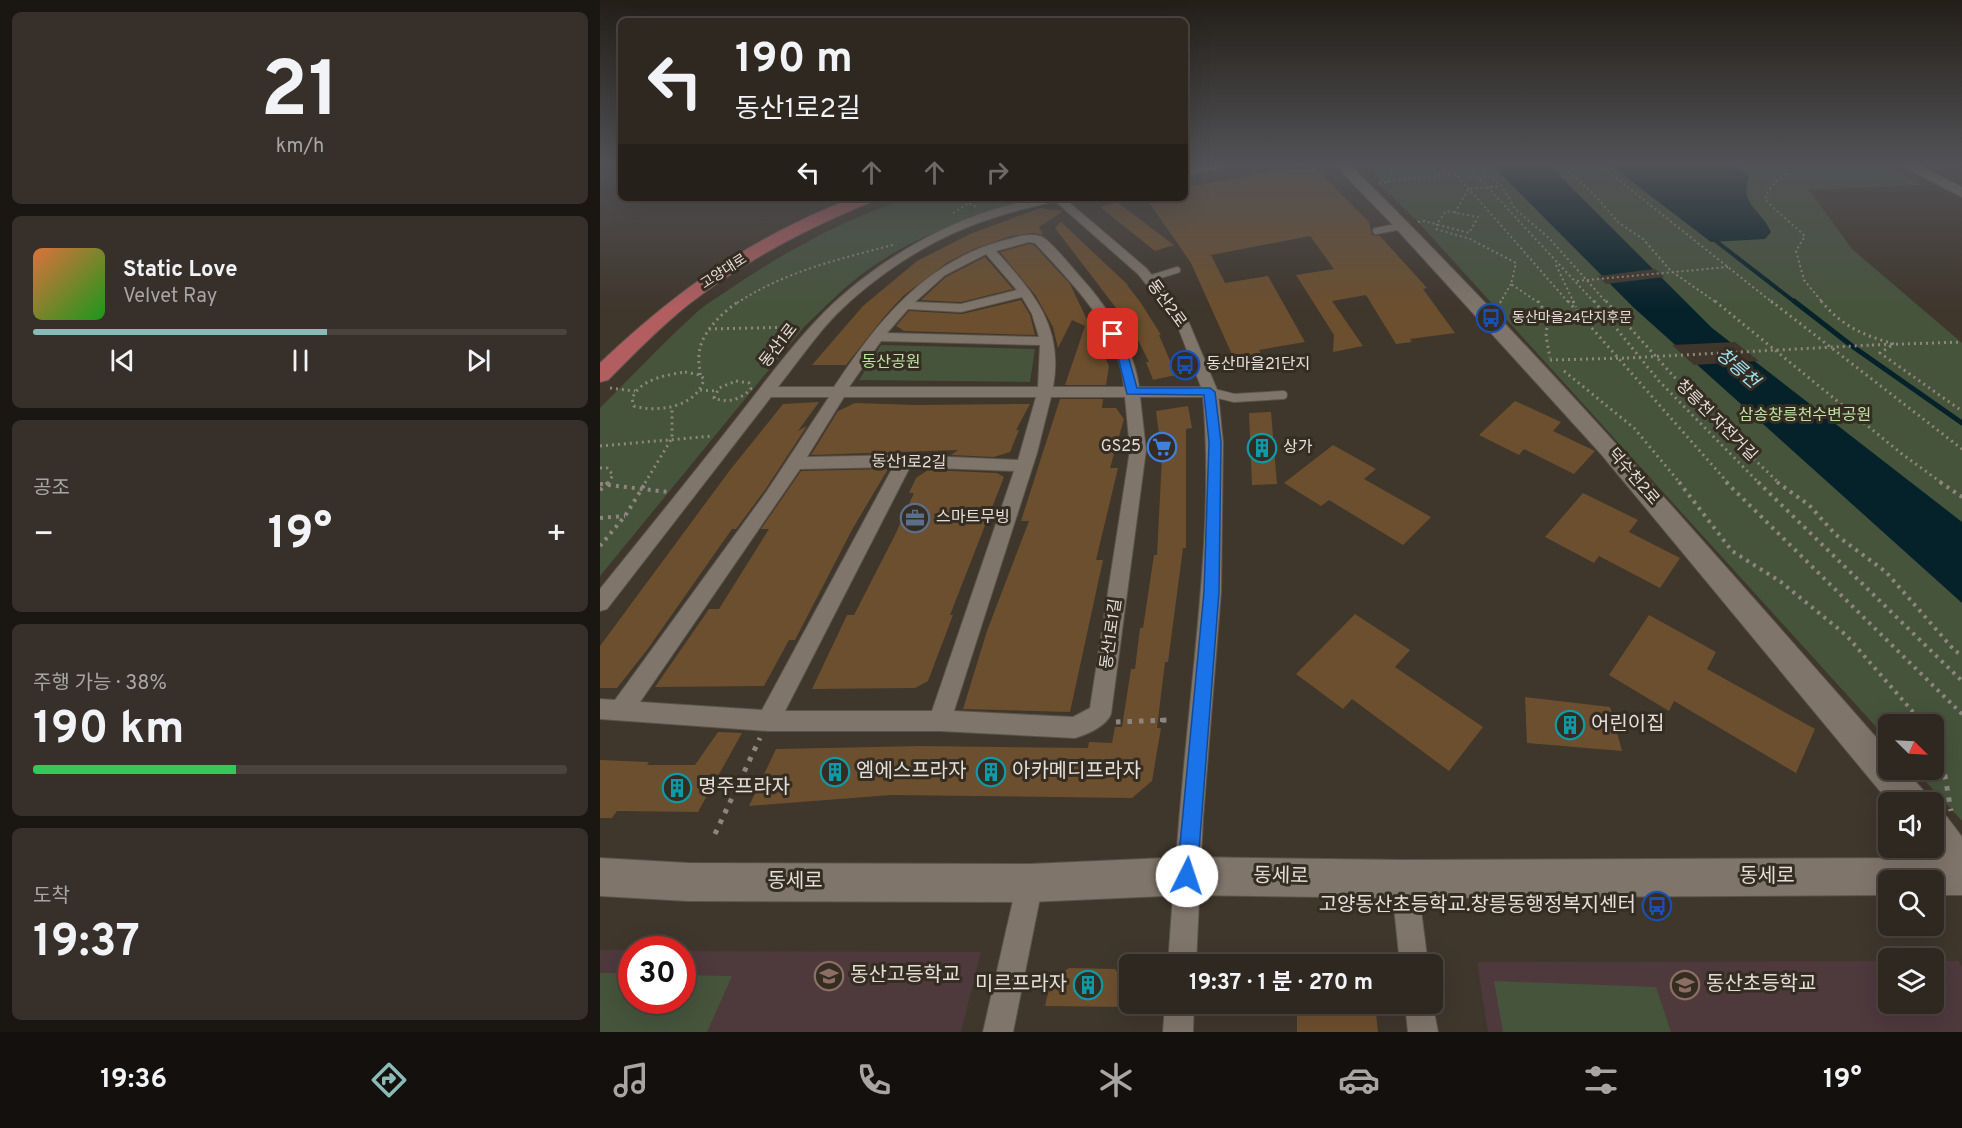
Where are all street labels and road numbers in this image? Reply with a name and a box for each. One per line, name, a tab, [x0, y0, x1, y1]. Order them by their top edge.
street label: 고양대로	[698, 251, 750, 293]
street label: 동산2로	[1142, 276, 1190, 332]
street label: 동산1로	[756, 320, 802, 372]
street label: 창릉천 자전거길	[1671, 376, 1761, 466]
street label: 덕수천2로	[1603, 445, 1663, 510]
street label: 동산1로2길	[872, 452, 946, 474]
street label: 동산1로1길	[1097, 598, 1127, 670]
street label: 동세로	[1253, 864, 1309, 890]
street label: 동세로	[1739, 864, 1795, 890]
street label: 동세로	[767, 869, 823, 895]

